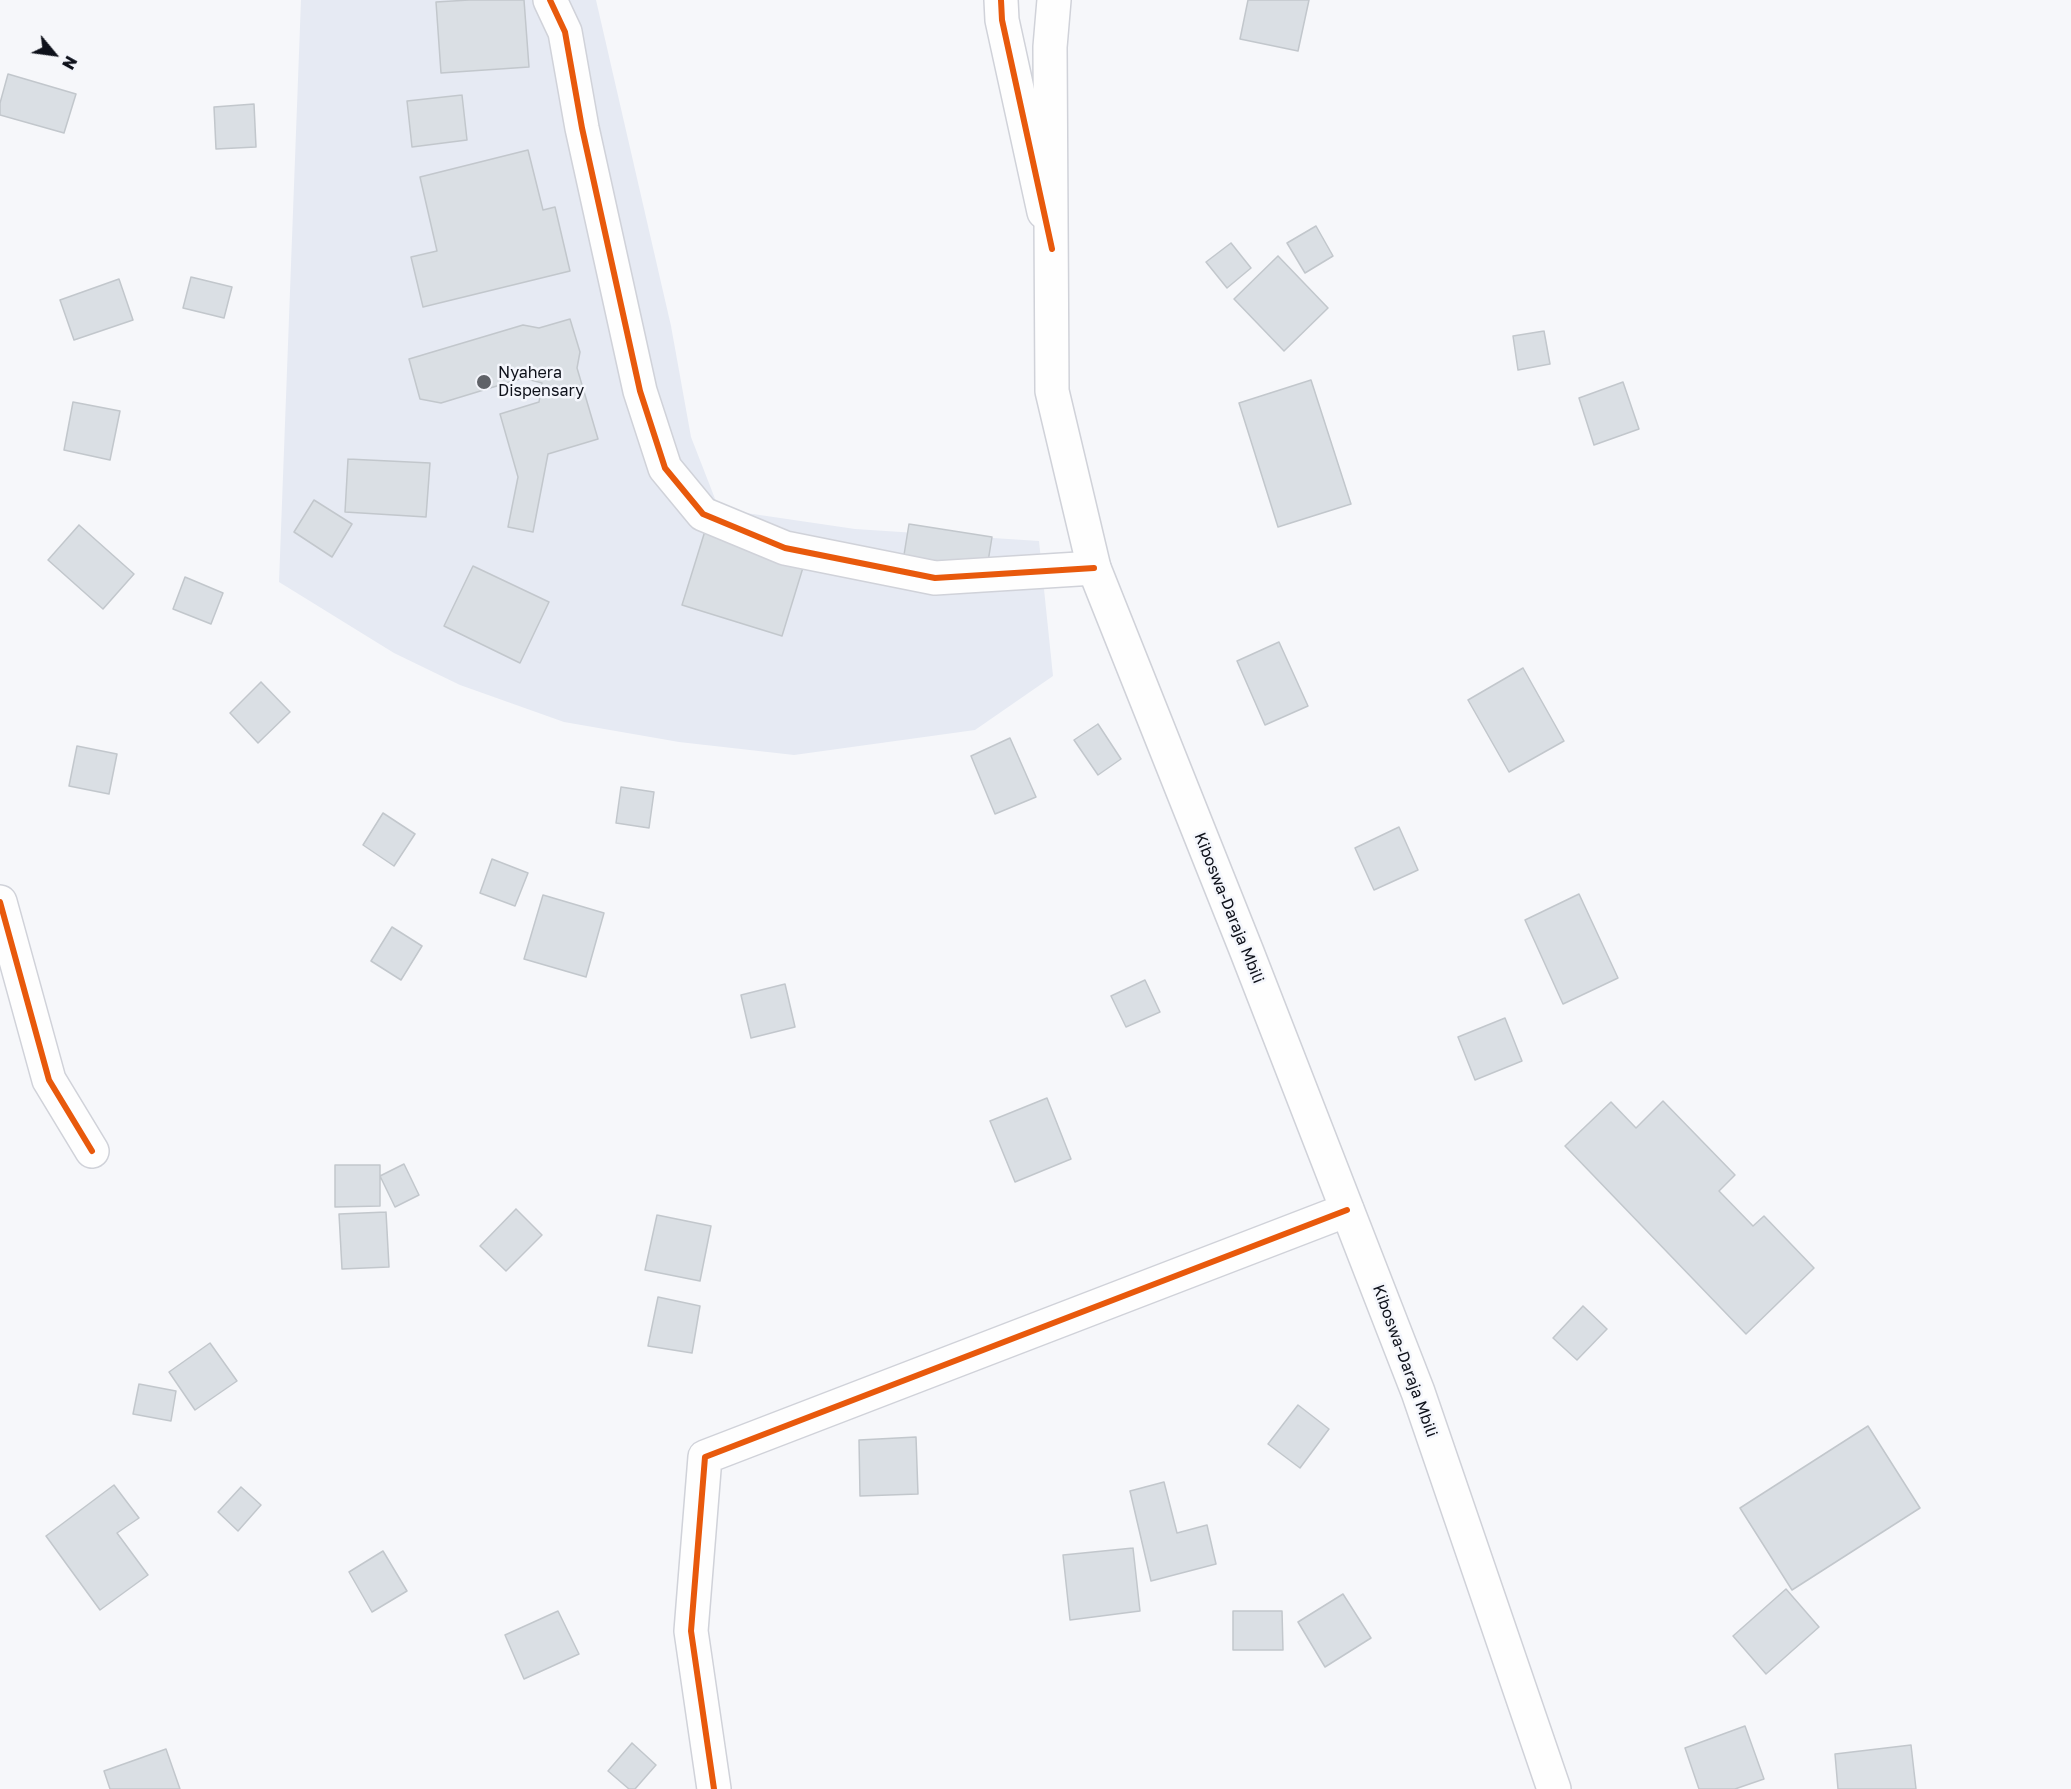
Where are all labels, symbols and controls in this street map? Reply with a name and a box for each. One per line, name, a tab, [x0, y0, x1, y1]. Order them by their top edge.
north arrow	[24, 24, 84, 84]
text: N	[58, 53, 81, 73]
place label: Nyahera Dispensary	[498, 363, 584, 401]
marker: Nyahera Dispensary	[475, 373, 493, 391]
street label: Kiboswa-Daraja Mbili	[1190, 830, 1268, 986]
street label: Kiboswa-Daraja Mbili	[1368, 1282, 1442, 1440]

